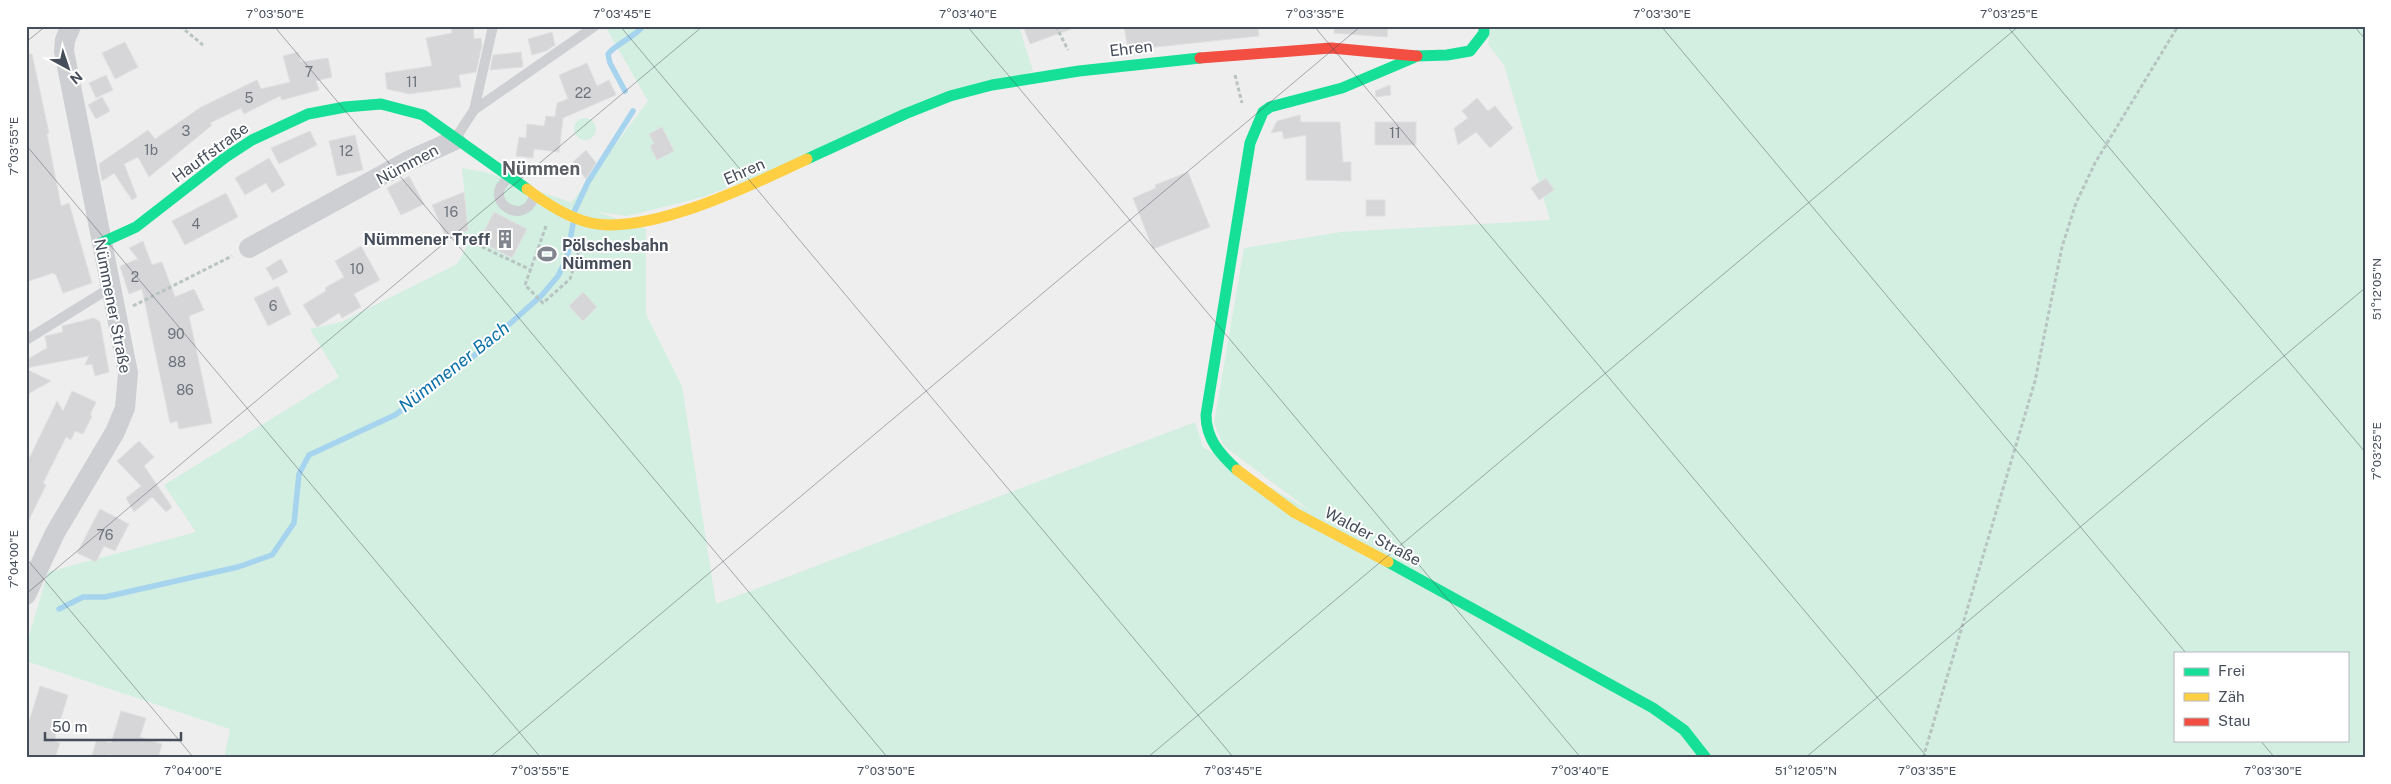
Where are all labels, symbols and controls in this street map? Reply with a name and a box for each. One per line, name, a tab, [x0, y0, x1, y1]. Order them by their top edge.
text: 7°03'50"E	[246, 7, 304, 21]
text: 7°03'45"E	[593, 7, 651, 21]
text: 7°03'40"E	[939, 7, 997, 21]
text: 7°03'35"E	[1286, 7, 1344, 21]
text: 7°03'30"E	[1633, 7, 1691, 21]
text: 7°03'25"E	[1980, 7, 2038, 21]
street label: Ehren	[1108, 36, 1154, 61]
north arrow	[42, 42, 92, 92]
house number: 7	[305, 64, 313, 80]
text: N	[67, 68, 86, 88]
house number: 11	[406, 74, 418, 90]
house number: 22	[575, 85, 591, 101]
house number: 5	[245, 90, 254, 106]
text: 7°03'55"E	[7, 117, 21, 175]
street label: Hauffstraße	[168, 118, 252, 187]
house number: 3	[182, 123, 191, 139]
house number: 11	[1389, 125, 1401, 141]
street label: Nümmen	[373, 140, 441, 189]
house number: 1b	[144, 142, 158, 158]
house number: 12	[339, 143, 353, 159]
street label: Ehren	[721, 154, 768, 189]
district label: Nümmen	[502, 158, 580, 179]
house number: 16	[444, 204, 458, 220]
house number: 4	[192, 216, 201, 232]
building icon: Nümmener Treff	[494, 228, 516, 250]
place label: Nümmener Treff	[363, 230, 491, 249]
place label: Pölschesbahn Nümmen	[562, 236, 668, 273]
street label: Nümmener Straße	[90, 237, 135, 375]
sports icon: Pölschesbahn Nümmen	[536, 243, 558, 265]
text: 51°12'05"N	[2370, 258, 2384, 320]
house number: 10	[350, 261, 364, 277]
house number: 2	[131, 269, 139, 285]
house number: 6	[269, 298, 278, 314]
water label: Nümmener Bach	[394, 317, 513, 416]
house number: 90	[167, 326, 185, 342]
house number: 88	[168, 354, 186, 370]
house number: 86	[176, 382, 194, 398]
text: 7°03'25"E	[2370, 422, 2384, 480]
street label: Walder Straße	[1321, 503, 1424, 570]
house number: 76	[97, 527, 114, 543]
text: 7°04'00"E	[7, 530, 21, 588]
legend	[2174, 652, 2348, 742]
text: Frei	[2218, 662, 2245, 679]
text: Zäh	[2218, 688, 2245, 705]
scale bar	[45, 709, 181, 741]
text: Stau	[2218, 712, 2251, 729]
text: 50 m	[52, 718, 87, 735]
text: 7°04'00"E	[164, 764, 222, 778]
text: 7°03'55"E	[511, 764, 569, 778]
text: 7°03'50"E	[857, 764, 915, 778]
text: 7°03'45"E	[1204, 764, 1262, 778]
text: 7°03'40"E	[1551, 764, 1609, 778]
text: 51°12'05"N	[1775, 764, 1837, 778]
text: 7°03'35"E	[1898, 764, 1956, 778]
text: 7°03'30"E	[2244, 764, 2302, 778]

